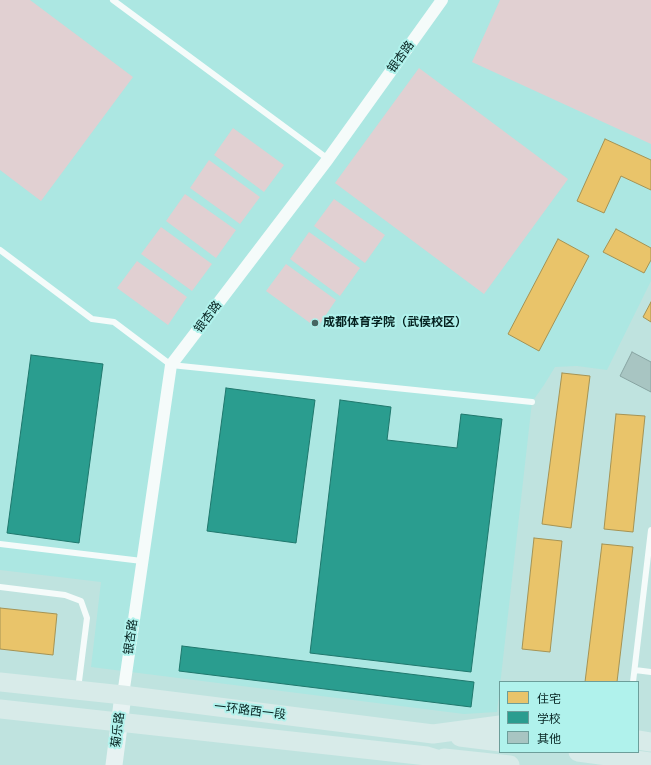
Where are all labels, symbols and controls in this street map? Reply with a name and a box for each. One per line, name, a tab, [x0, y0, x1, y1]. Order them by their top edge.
street label: 银杏路	[385, 38, 417, 76]
street label: 银杏路	[191, 298, 225, 336]
place label: 成都体育学院（武侯校区）	[323, 316, 467, 330]
marker: 成都体育学院（武侯校区）	[310, 318, 320, 328]
street label: 银杏路	[121, 618, 141, 656]
legend	[499, 681, 639, 753]
text: 住宅	[537, 692, 561, 706]
street label: 一环路西一段	[213, 699, 287, 723]
street label: 菊乐路	[109, 711, 127, 749]
text: 学校	[537, 712, 561, 726]
text: 其他	[537, 732, 561, 746]

